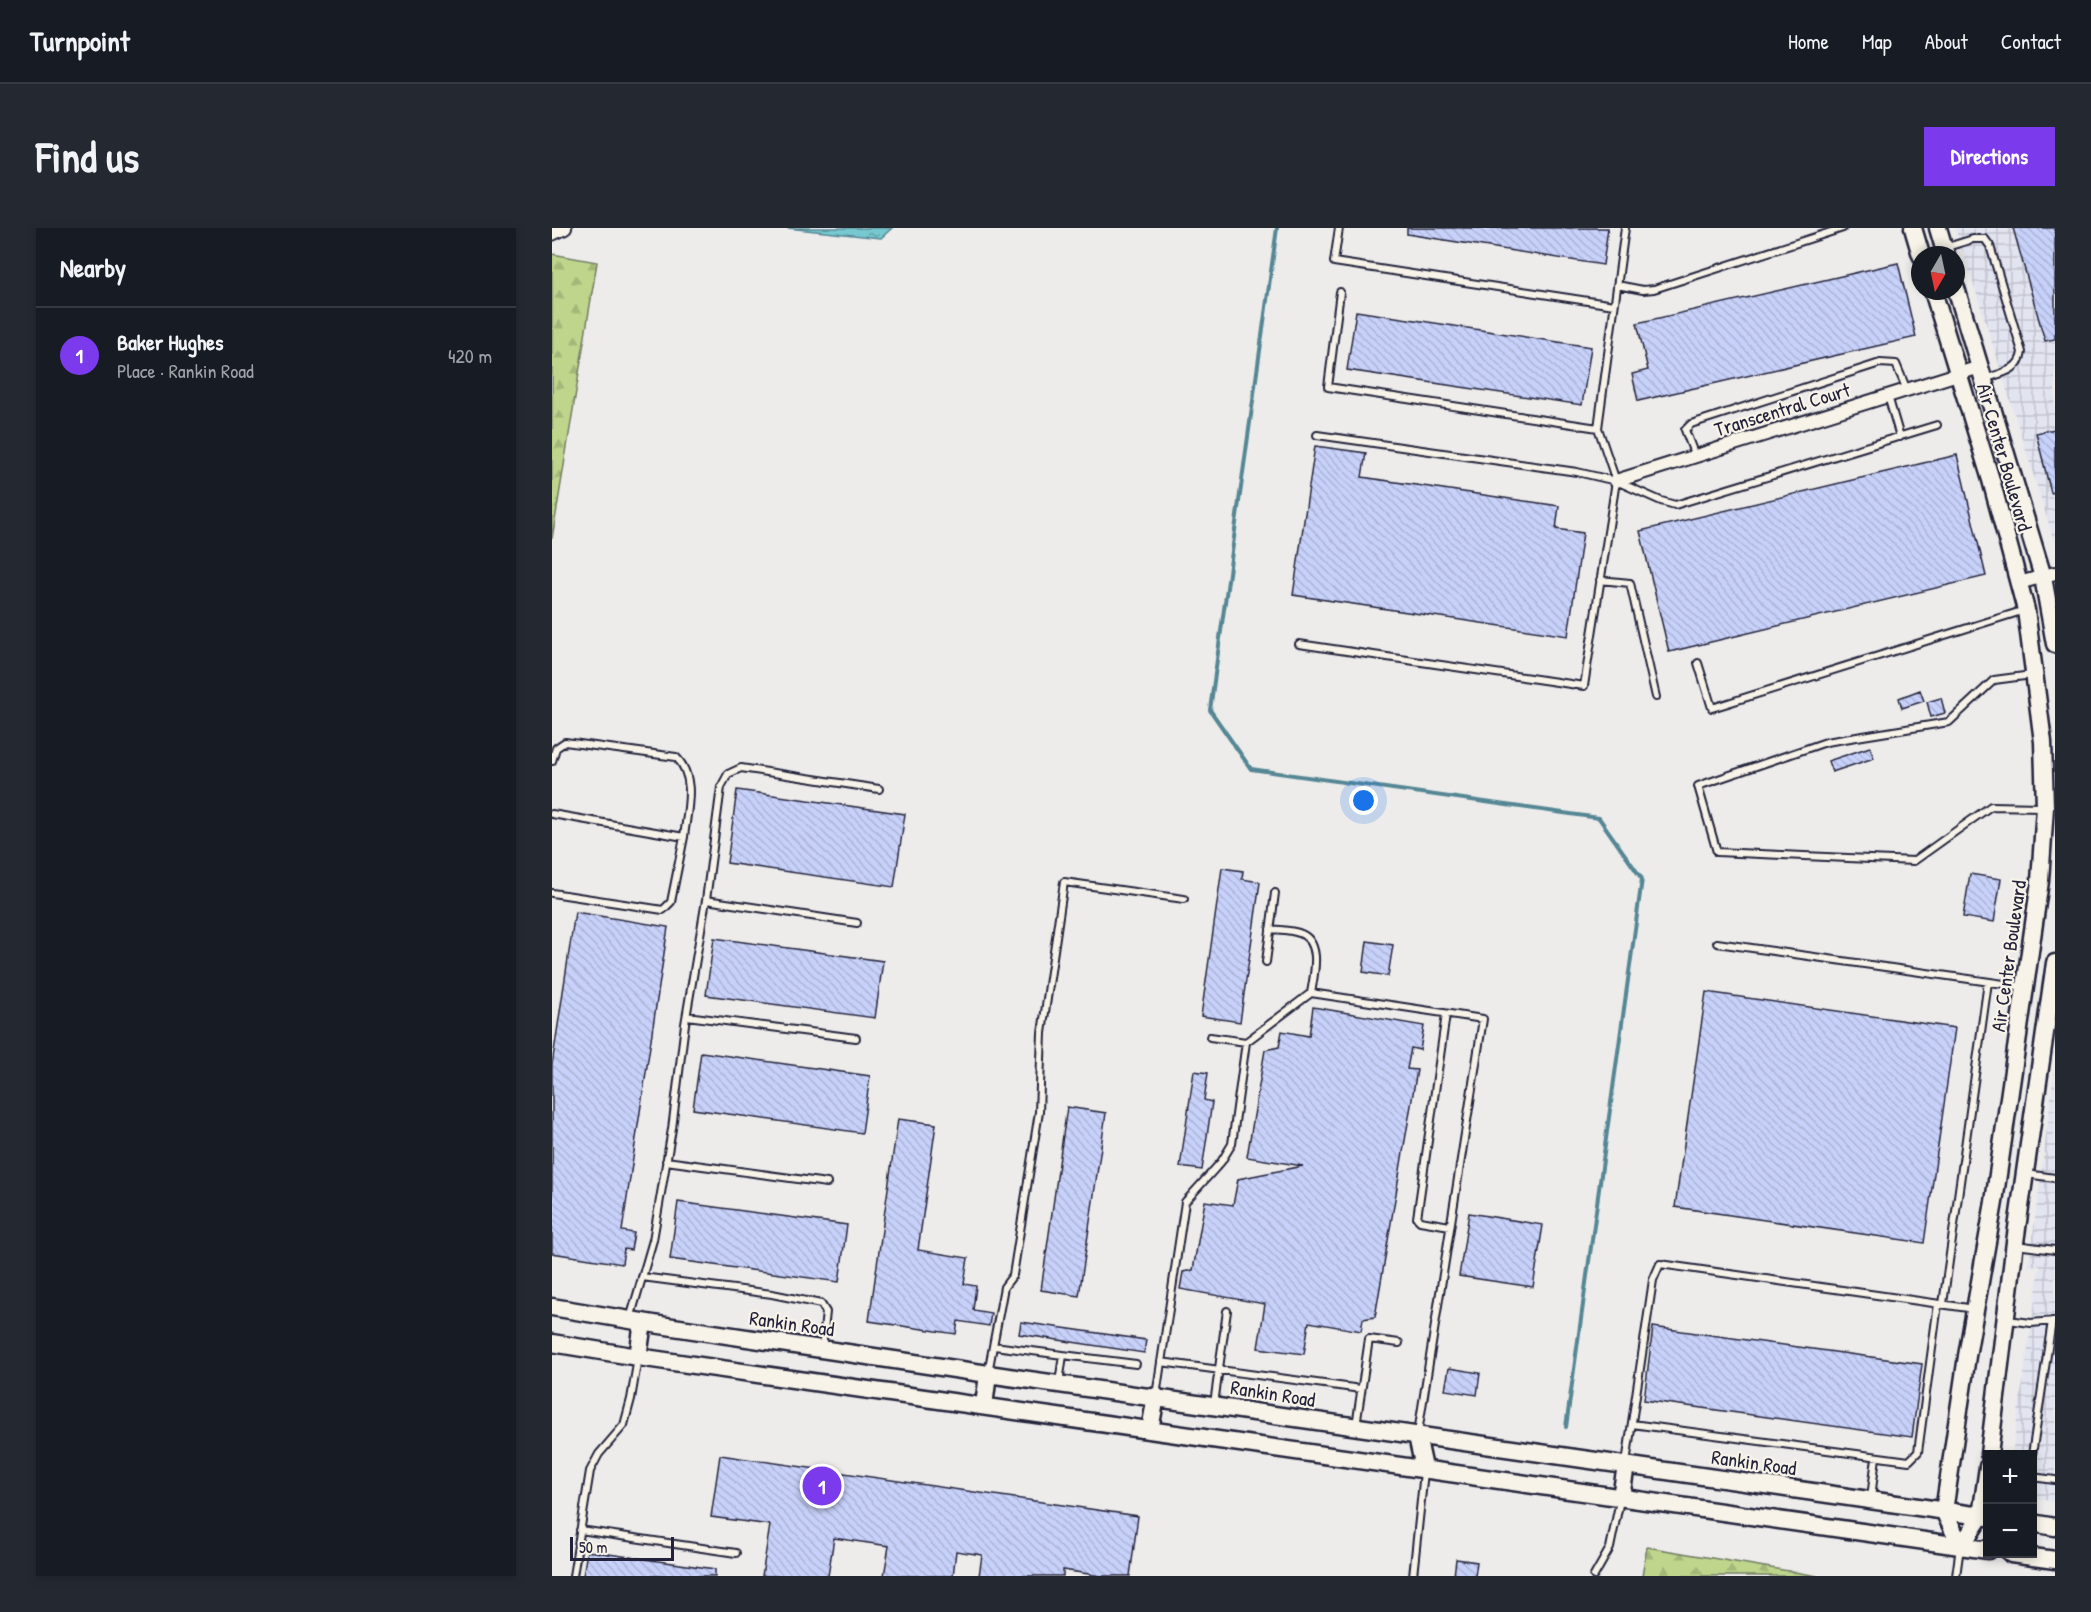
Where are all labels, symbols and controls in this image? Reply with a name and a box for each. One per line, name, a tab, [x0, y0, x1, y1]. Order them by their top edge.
text: Turnpoint	[30, 22, 130, 60]
text: Home	[1788, 27, 1829, 56]
text: Map	[1862, 27, 1892, 56]
text: About	[1925, 27, 1968, 56]
text: Contact	[2001, 27, 2061, 56]
button: Directions	[1924, 127, 2055, 186]
text: Find us	[36, 128, 139, 185]
north arrow	[1911, 246, 1965, 300]
text: Nearby	[60, 250, 126, 285]
text: Baker Hughes	[117, 327, 224, 357]
text: 1	[76, 342, 83, 369]
text: 420 m	[448, 342, 492, 369]
text: Place · Rankin Road	[117, 357, 254, 384]
street label: Transcentral Court	[1711, 375, 1854, 442]
street label: Air Center Boulevard	[1971, 380, 2039, 534]
your location	[1349, 786, 1378, 815]
street label: Air Center Boulevard	[1984, 878, 2032, 1033]
street label: Rankin Road	[748, 1304, 836, 1342]
street label: Rankin Road	[1229, 1373, 1317, 1413]
street label: Rankin Road	[1710, 1443, 1798, 1481]
map controls	[1983, 1450, 2037, 1558]
button: +	[1983, 1450, 2037, 1504]
pin: 1	[802, 1464, 842, 1508]
button: −	[1983, 1504, 2037, 1558]
scale bar	[570, 1534, 674, 1562]
text: 50 m	[579, 1536, 608, 1558]

